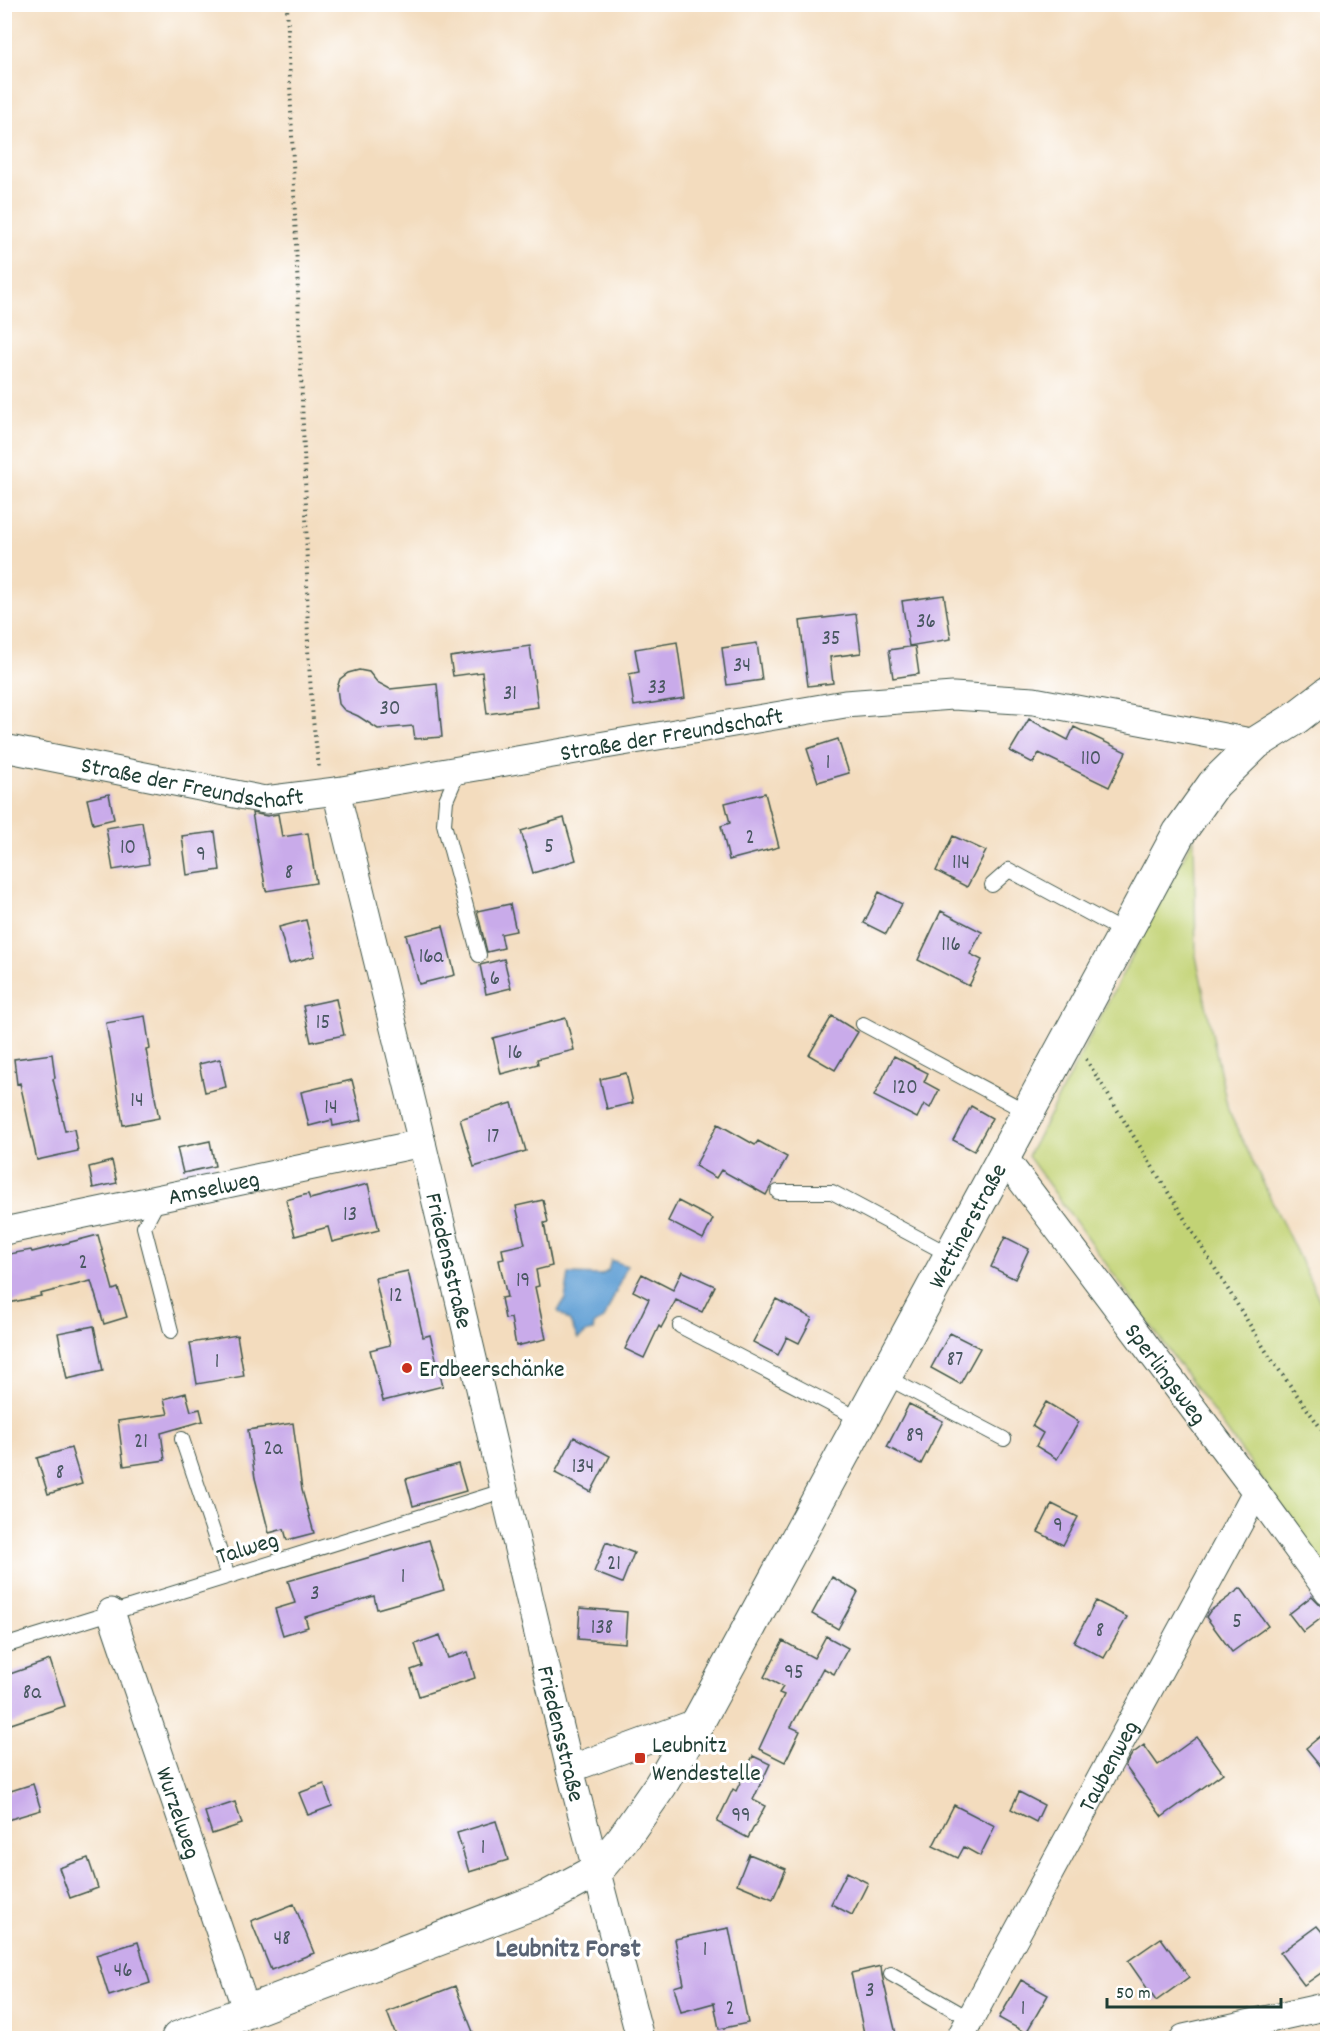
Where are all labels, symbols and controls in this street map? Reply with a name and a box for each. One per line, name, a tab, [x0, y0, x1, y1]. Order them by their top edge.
house number: 36	[916, 608, 936, 638]
house number: 35	[821, 625, 841, 655]
house number: 34	[733, 652, 751, 682]
house number: 33	[648, 674, 666, 704]
house number: 31	[503, 680, 517, 710]
house number: 30	[380, 695, 400, 725]
street label: Straße der Freundschaft	[558, 701, 786, 772]
house number: 110	[1081, 745, 1101, 775]
house number: 1	[826, 749, 830, 779]
street label: Straße der Freundschaft	[78, 750, 306, 820]
house number: 2	[745, 824, 755, 854]
house number: 5	[544, 833, 554, 863]
house number: 10	[120, 834, 136, 864]
house number: 9	[196, 841, 206, 871]
house number: 114	[952, 849, 970, 879]
house number: 8	[285, 859, 293, 889]
house number: 116	[941, 931, 961, 961]
house number: 16a	[419, 943, 445, 973]
house number: 6	[490, 965, 500, 995]
house number: 15	[316, 1009, 330, 1039]
house number: 16	[508, 1039, 522, 1069]
house number: 120	[892, 1074, 918, 1104]
house number: 14	[130, 1087, 144, 1117]
house number: 14	[324, 1094, 338, 1124]
house number: 17	[487, 1123, 499, 1153]
street label: Wettinerstraße	[921, 1158, 1017, 1296]
street label: Amselweg	[165, 1164, 263, 1216]
street label: Friedensstraße	[414, 1190, 479, 1333]
house number: 13	[343, 1201, 357, 1231]
house number: 2	[78, 1249, 88, 1279]
house number: 19	[516, 1267, 530, 1297]
house number: 12	[389, 1282, 403, 1312]
street label: Sperlingsweg	[1115, 1317, 1214, 1433]
house number: 87	[947, 1346, 963, 1376]
house number: 1	[215, 1348, 219, 1378]
place label: Erdbeerschänke	[419, 1354, 565, 1388]
marker: Erdbeerschänke	[400, 1361, 414, 1375]
house number: 89	[906, 1422, 924, 1452]
house number: 21	[134, 1428, 148, 1458]
house number: 2a	[263, 1435, 284, 1465]
house number: 134	[572, 1453, 594, 1483]
house number: 8	[56, 1459, 64, 1489]
house number: 9	[1053, 1512, 1063, 1542]
street label: Talweg	[213, 1524, 283, 1575]
house number: 21	[607, 1550, 621, 1580]
house number: 1	[401, 1563, 405, 1593]
house number: 3	[310, 1580, 320, 1610]
house number: 5	[1232, 1608, 1242, 1638]
house number: 138	[591, 1614, 613, 1644]
house number: 8	[1096, 1617, 1104, 1647]
house number: 95	[784, 1659, 804, 1689]
street label: Friedensstraße	[526, 1663, 592, 1806]
house number: 8a	[23, 1679, 42, 1709]
street label: Taubenweg	[1072, 1715, 1149, 1819]
place label: Leubnitz Wendestelle	[652, 1730, 761, 1792]
marker: Leubnitz Wendestelle	[633, 1751, 647, 1765]
street label: Wurzelweg	[145, 1763, 208, 1864]
house number: 99	[731, 1802, 751, 1832]
house number: 1	[481, 1834, 485, 1864]
house number: 48	[273, 1925, 291, 1955]
district label: Leubnitz Forst	[495, 1931, 641, 1970]
house number: 1	[703, 1936, 707, 1966]
house number: 46	[113, 1957, 133, 1987]
scale bar	[1107, 1971, 1281, 2009]
house number: 3	[865, 1977, 875, 2007]
text: 50 m	[1116, 1982, 1151, 2007]
house number: 2	[725, 1995, 735, 2025]
house number: 1	[1021, 1995, 1025, 2025]

